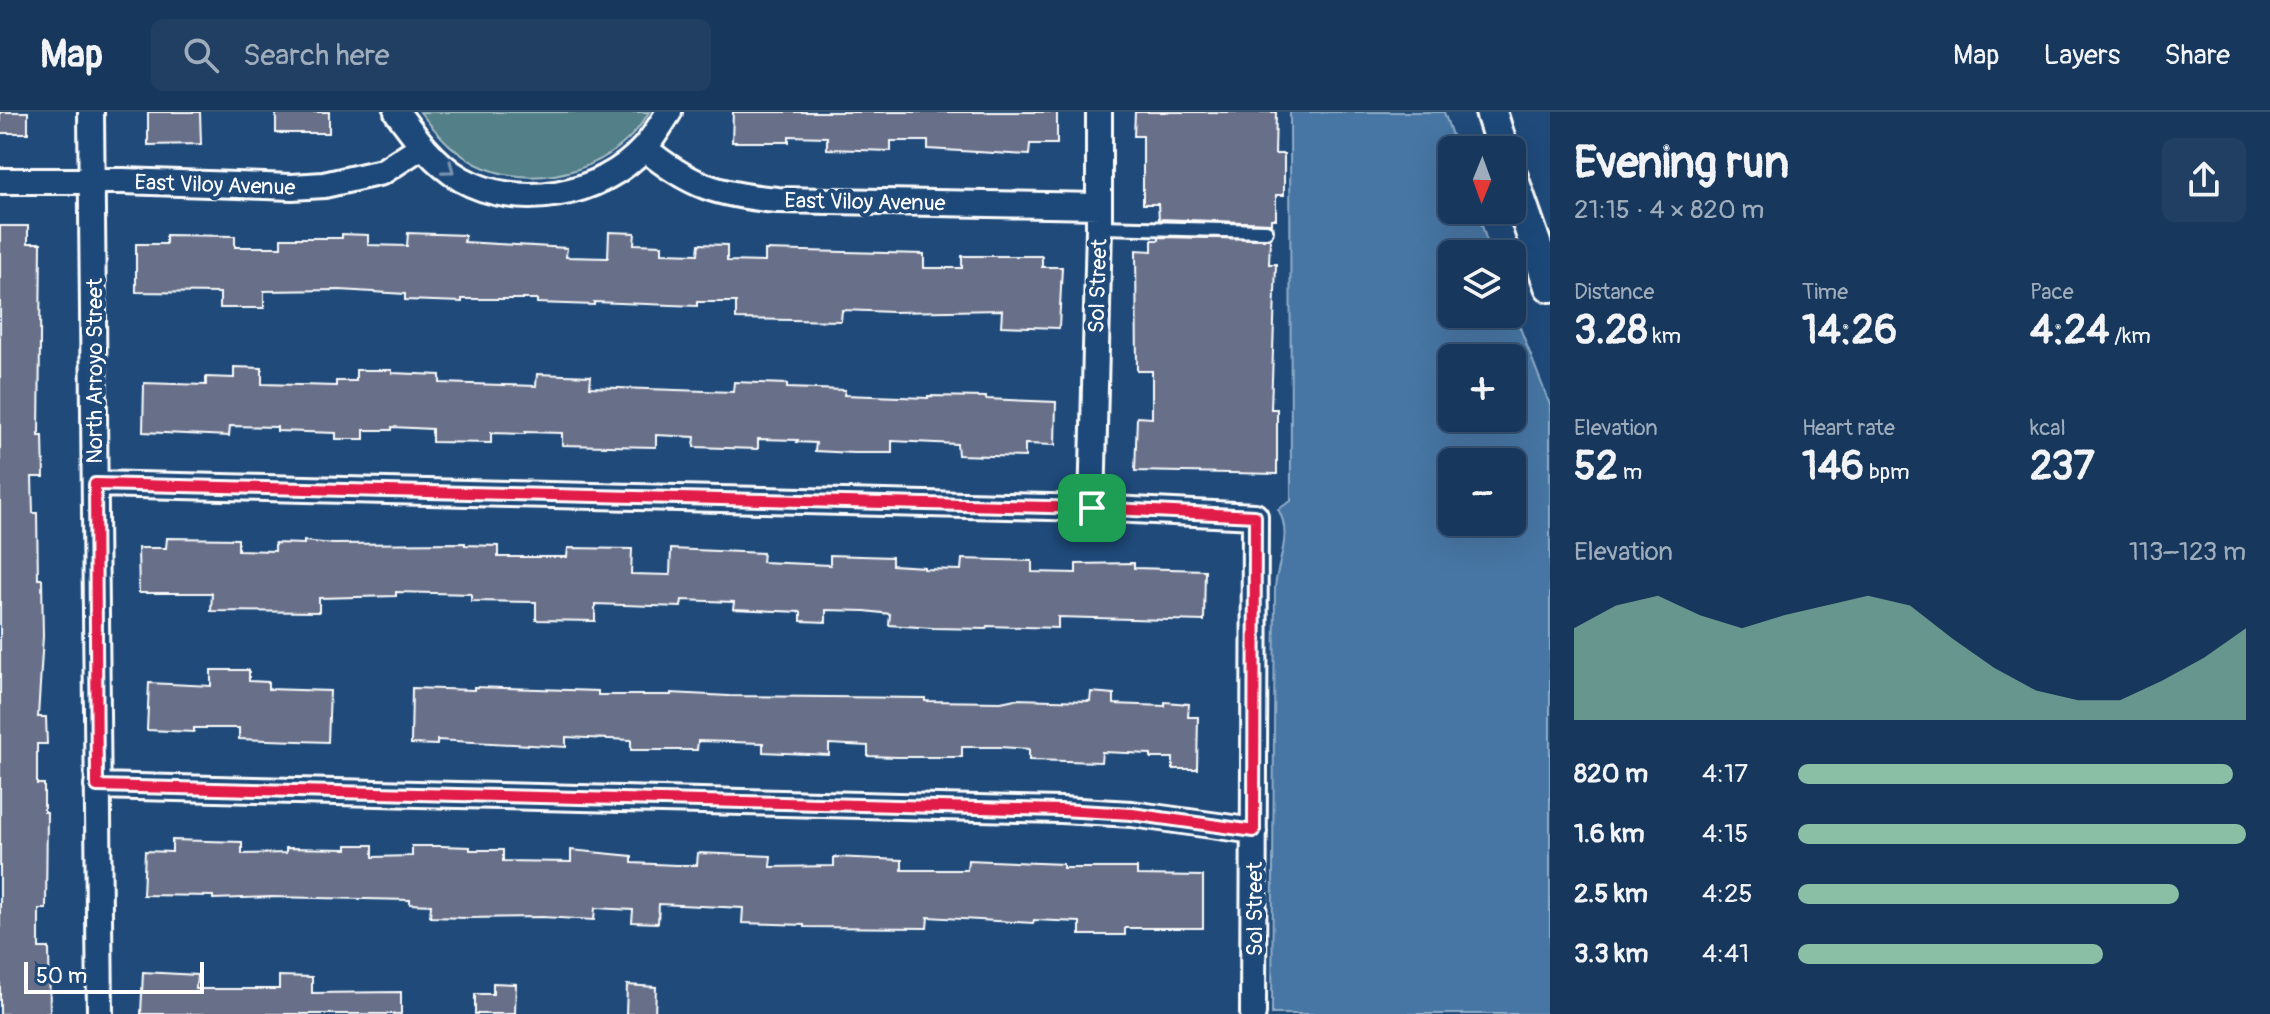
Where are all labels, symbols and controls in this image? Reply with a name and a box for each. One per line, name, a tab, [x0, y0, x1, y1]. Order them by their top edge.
search box	[151, 19, 711, 91]
text: Map	[40, 31, 103, 79]
icon: search	[179, 33, 223, 77]
text: Search here	[243, 37, 390, 74]
text: Map	[1953, 38, 1999, 73]
text: Layers	[2043, 38, 2120, 73]
text: Share	[2164, 38, 2230, 73]
north arrow	[1438, 136, 1526, 224]
map controls	[1438, 136, 1526, 536]
text: Evening run	[1574, 136, 1789, 191]
button: share	[2162, 138, 2246, 222]
one-way arrow	[440, 160, 455, 174]
street label: East Viloy Avenue	[134, 168, 296, 202]
street label: East Viloy Avenue	[784, 187, 946, 217]
text: 21:15 · 4 × 820 m	[1574, 194, 1764, 226]
street label: Sol Street	[1082, 238, 1114, 334]
button: layers	[1438, 240, 1526, 328]
street label: North Arroyo Street	[81, 278, 109, 464]
text: Distance	[1574, 278, 1654, 306]
text: Time	[1802, 278, 1848, 306]
text: Pace	[2030, 278, 2074, 306]
text: 3.28	[1574, 306, 1648, 355]
text: 14:26	[1802, 306, 1897, 355]
text: 4:24	[2030, 306, 2109, 355]
text: km	[1648, 322, 1681, 350]
text: /km	[2109, 322, 2151, 350]
button: +	[1438, 344, 1526, 432]
text: Elevation	[1574, 414, 1658, 442]
text: Heart rate	[1802, 414, 1895, 442]
text: kcal	[2030, 414, 2066, 442]
text: 52	[1574, 442, 1618, 491]
text: 146	[1802, 442, 1864, 491]
text: 237	[2030, 442, 2095, 491]
button: −	[1438, 448, 1526, 536]
text: m	[1618, 458, 1642, 486]
text: bpm	[1864, 458, 1910, 486]
pin	[1058, 474, 1126, 542]
icon: arrive	[1070, 486, 1114, 530]
text: Elevation	[1574, 536, 1673, 568]
text: 113–123 m	[2129, 536, 2246, 568]
text: 820 m	[1574, 758, 1648, 790]
text: 4:17	[1702, 758, 1748, 790]
text: 1.6 km	[1574, 818, 1645, 850]
text: 4:15	[1702, 818, 1748, 850]
street label: Sol Street	[1241, 862, 1269, 956]
text: 2.5 km	[1574, 878, 1648, 910]
text: 4:25	[1702, 878, 1753, 910]
text: 3.3 km	[1574, 938, 1648, 970]
text: 4:41	[1702, 938, 1749, 970]
scale bar	[24, 958, 204, 994]
text: 50 m	[36, 962, 87, 990]

